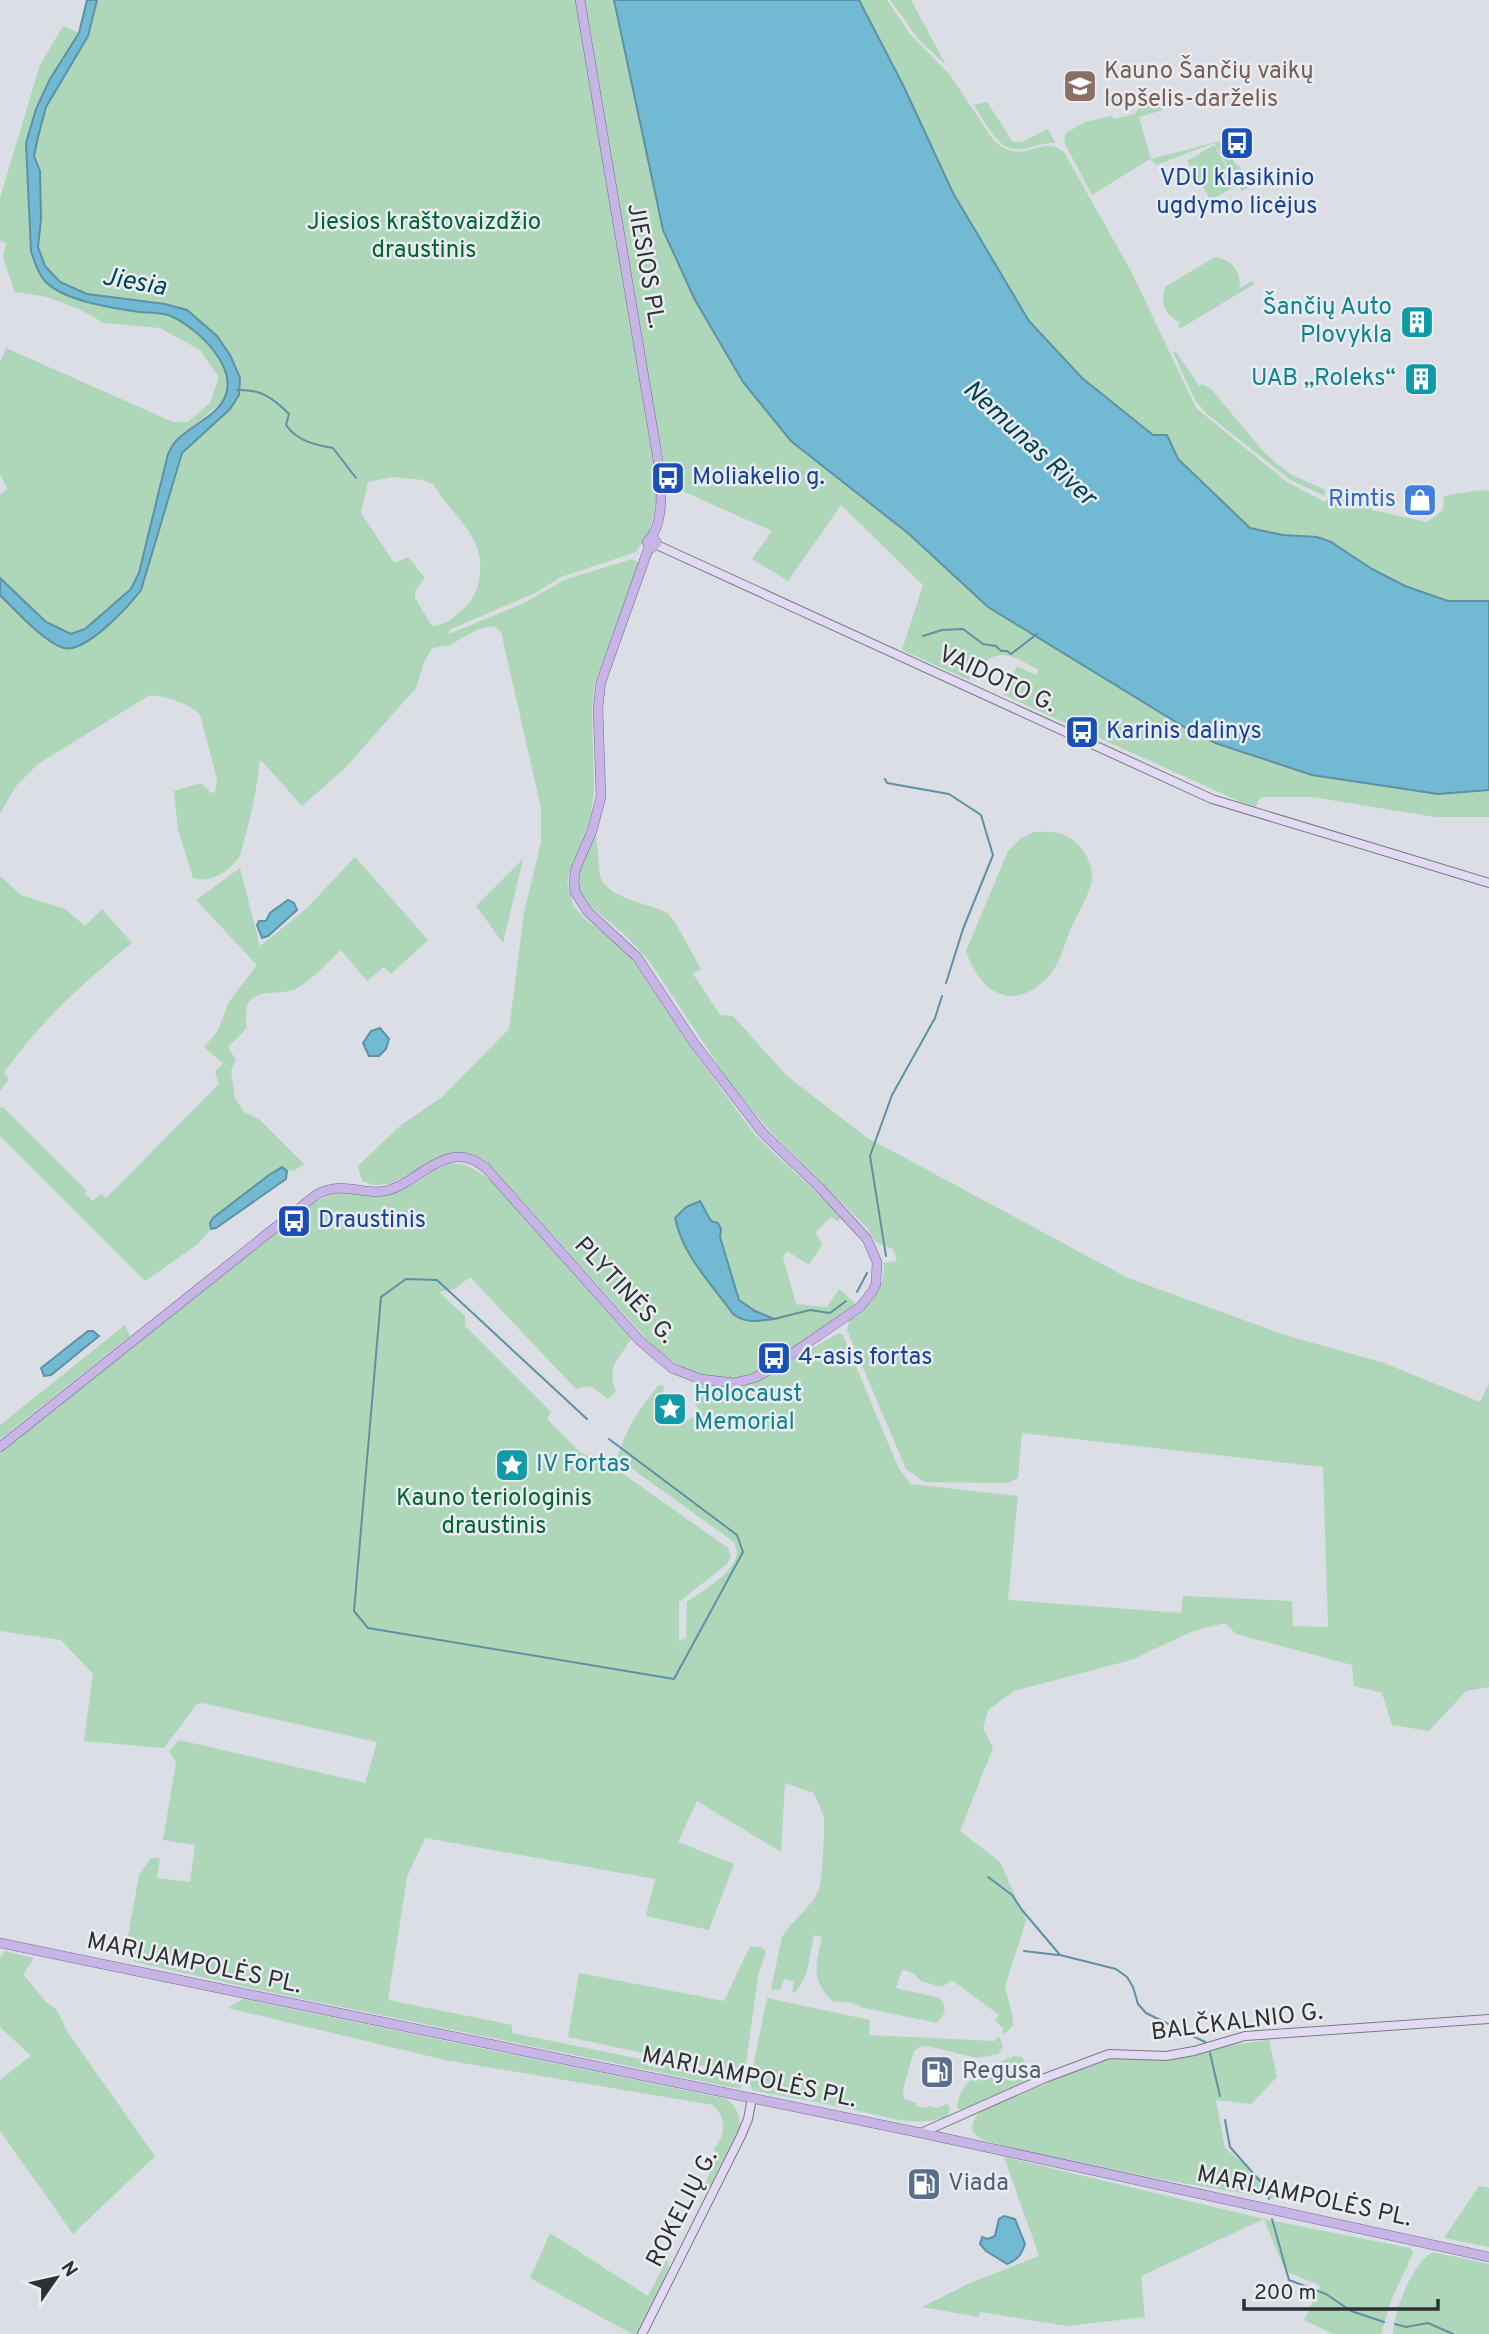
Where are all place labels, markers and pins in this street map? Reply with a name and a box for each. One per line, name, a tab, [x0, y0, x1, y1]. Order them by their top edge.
place label: Kauno Šančių vaikų lopšelis-darželis	[1104, 55, 1314, 115]
school or university icon: Kauno Šančių vaikų lopšelis-darželis	[1061, 67, 1099, 105]
bus stop icon: VDU klasikinio ugdymo licėjus	[1218, 124, 1256, 162]
place label: VDU klasikinio ugdymo licėjus	[1156, 164, 1318, 222]
place label: Šančių Auto Plovykla	[1262, 291, 1392, 351]
building icon: Šančių Auto Plovykla	[1398, 303, 1436, 341]
building icon: UAB „Roleks“	[1402, 360, 1440, 398]
place label: UAB „Roleks“	[1251, 364, 1396, 394]
bus stop icon: Moliakelio g.	[649, 459, 687, 497]
place label: Moliakelio g.	[692, 463, 825, 493]
shop icon: Rimtis	[1401, 481, 1439, 519]
place label: Rimtis	[1328, 485, 1396, 515]
bus stop icon: Karinis dalinys	[1063, 713, 1101, 751]
place label: Karinis dalinys	[1106, 717, 1262, 747]
bus stop icon: Draustinis	[275, 1202, 313, 1240]
place label: Draustinis	[318, 1206, 426, 1236]
bus stop icon: 4-asis fortas	[755, 1339, 793, 1377]
place label: 4-asis fortas	[798, 1343, 932, 1373]
place label: Holocaust Memorial	[694, 1380, 802, 1438]
place icon: Holocaust Memorial	[651, 1390, 689, 1428]
place icon: IV Fortas	[493, 1446, 531, 1484]
place label: IV Fortas	[536, 1450, 630, 1480]
fuel station icon: Regusa	[918, 2053, 956, 2091]
place label: Regusa	[962, 2057, 1041, 2087]
fuel station icon: Viada	[905, 2165, 943, 2203]
place label: Viada	[948, 2169, 1009, 2199]

